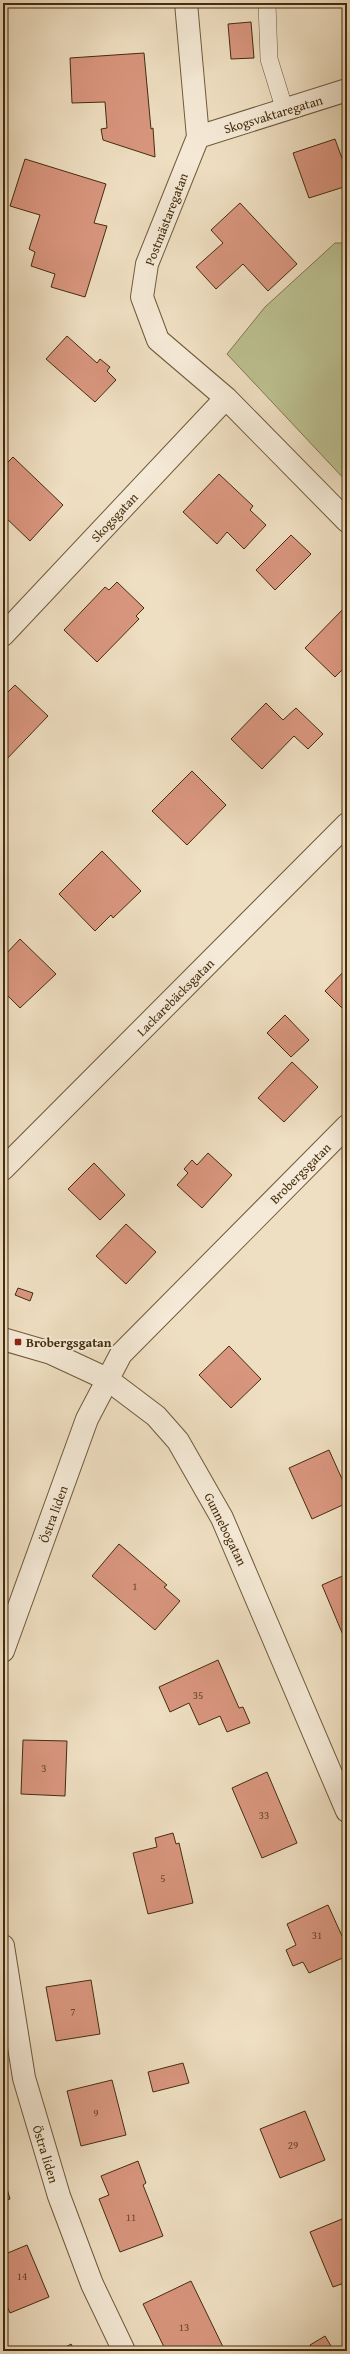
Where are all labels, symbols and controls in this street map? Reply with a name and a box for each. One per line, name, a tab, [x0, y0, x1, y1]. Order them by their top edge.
street label: Skogsvaktaregatan	[221, 90, 326, 139]
street label: Postmästaregatan	[140, 169, 193, 268]
street label: Skogsgatan	[86, 488, 143, 546]
street label: Lackarebäcksgatan	[132, 954, 219, 1040]
street label: Brobergsgatan	[265, 1138, 336, 1208]
place label: Brobergsgatan	[26, 1333, 112, 1352]
marker: Brobergsgatan	[13, 1337, 23, 1347]
street label: Östra liden	[34, 1482, 73, 1545]
street label: Gunnebogatan	[200, 1489, 252, 1570]
house number: 1	[132, 1578, 138, 1594]
house number: 35	[193, 1687, 203, 1703]
house number: 3	[41, 1760, 47, 1776]
house number: 33	[259, 1807, 269, 1823]
house number: 5	[160, 1870, 166, 1886]
house number: 31	[312, 1927, 322, 1943]
house number: 7	[70, 2003, 76, 2019]
house number: 9	[93, 2105, 99, 2121]
street label: Östra liden	[28, 2123, 64, 2186]
house number: 29	[288, 2137, 298, 2153]
house number: 11	[126, 2209, 136, 2225]
house number: 14	[17, 2268, 27, 2284]
house number: 13	[179, 2319, 189, 2335]

